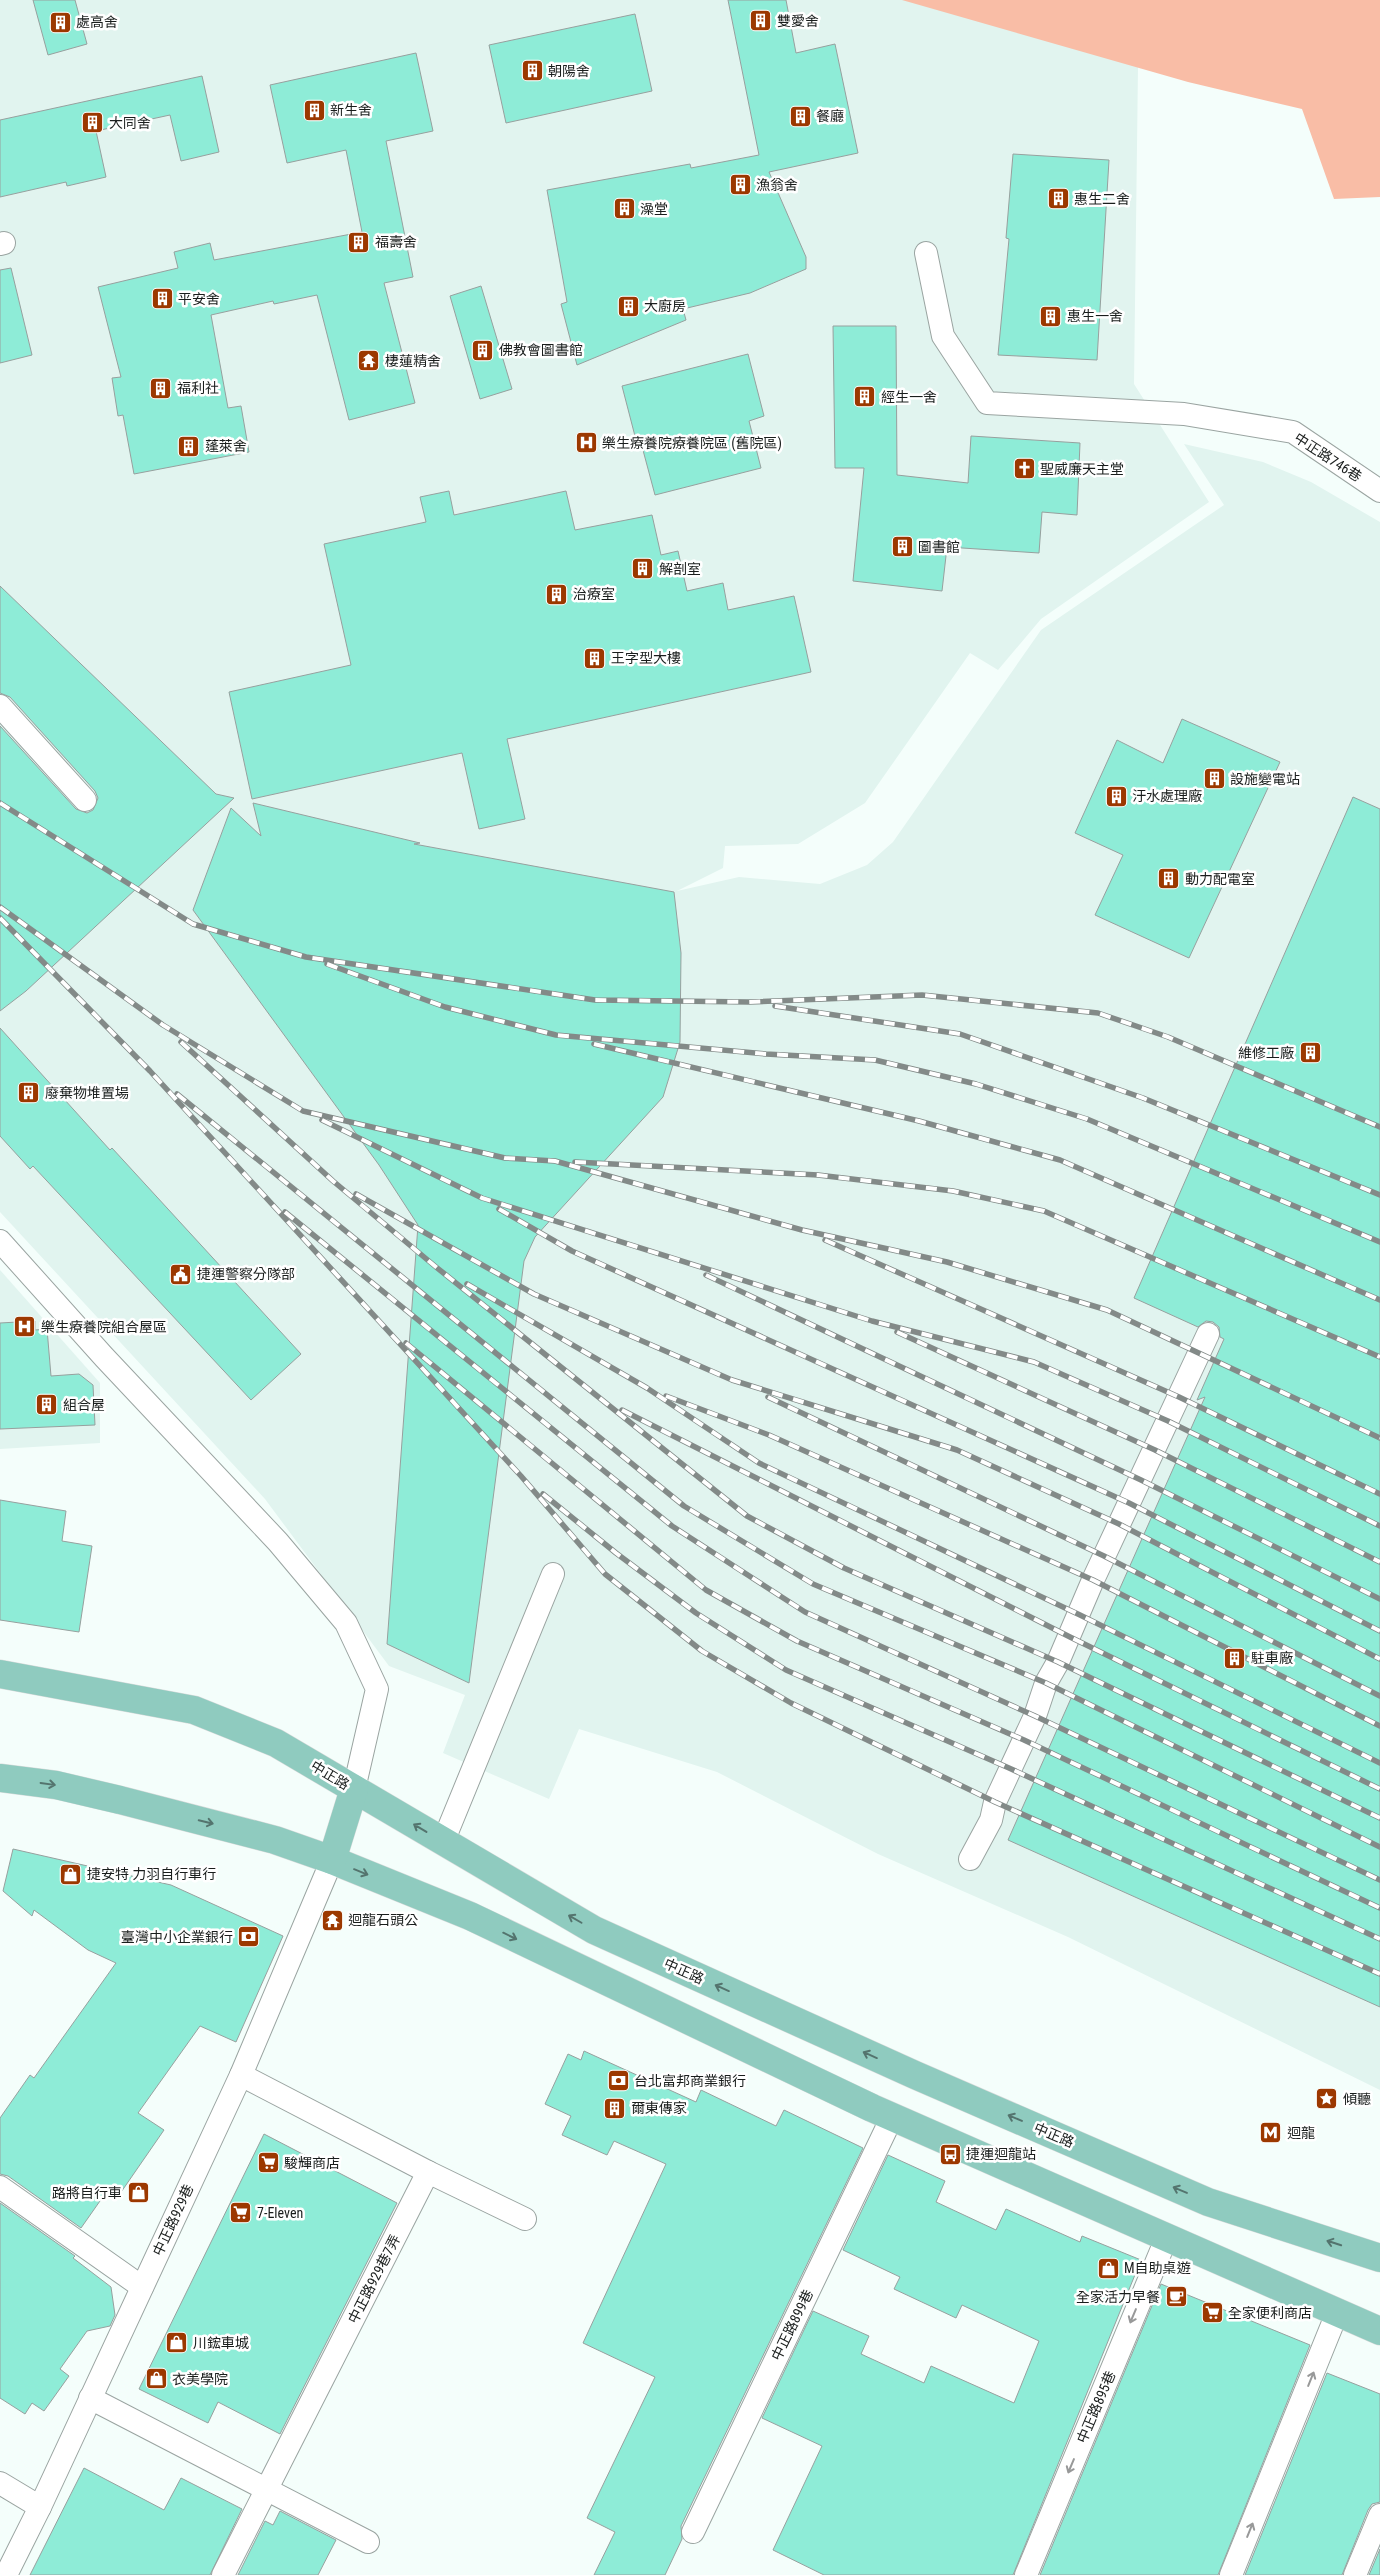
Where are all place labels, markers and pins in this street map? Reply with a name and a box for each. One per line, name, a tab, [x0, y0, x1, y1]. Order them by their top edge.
building icon: 雙愛舍	[749, 9, 773, 33]
building icon: 處高舍	[48, 10, 72, 34]
place label: 雙愛舍	[777, 13, 819, 29]
place label: 處高舍	[76, 14, 118, 30]
building icon: 朝陽舍	[520, 59, 544, 83]
place label: 朝陽舍	[548, 63, 590, 79]
building icon: 新生舍	[302, 98, 326, 122]
place label: 新生舍	[330, 102, 372, 118]
building icon: 餐廳	[788, 104, 812, 128]
place label: 餐廳	[816, 108, 844, 124]
building icon: 大同舍	[81, 111, 105, 135]
place label: 大同舍	[109, 115, 151, 131]
building icon: 漁翁舍	[728, 173, 752, 197]
place label: 漁翁舍	[756, 177, 798, 193]
building icon: 惠生二舍	[1046, 187, 1070, 211]
place label: 惠生二舍	[1074, 191, 1130, 207]
building icon: 澡堂	[612, 197, 636, 221]
place label: 澡堂	[640, 201, 668, 217]
building icon: 福壽舍	[347, 230, 371, 254]
place label: 福壽舍	[375, 234, 417, 250]
building icon: 平安舍	[150, 287, 174, 311]
place label: 平安舍	[178, 291, 220, 307]
building icon: 大廚房	[616, 294, 640, 318]
place label: 大廚房	[644, 298, 686, 314]
building icon: 惠生一舍	[1039, 304, 1063, 328]
place label: 惠生一舍	[1067, 308, 1123, 324]
building icon: 佛教會圖書館	[471, 338, 495, 362]
place label: 佛教會圖書館	[499, 342, 583, 358]
temple icon: 棲蓮精舍	[357, 349, 381, 373]
place label: 棲蓮精舍	[385, 353, 441, 369]
building icon: 福利社	[149, 376, 173, 400]
place label: 福利社	[177, 380, 219, 396]
building icon: 經生一舍	[853, 385, 877, 409]
place label: 經生一舍	[881, 389, 937, 405]
hospital icon: 樂生療養院療養院區 (舊院區)	[574, 431, 598, 455]
building icon: 蓬萊舍	[177, 434, 201, 458]
place label: 樂生療養院療養院區 (舊院區)	[602, 435, 782, 452]
place label: 蓬萊舍	[205, 438, 247, 454]
church icon: 聖威廉天主堂	[1012, 457, 1036, 481]
place label: 聖威廉天主堂	[1040, 461, 1124, 477]
building icon: 圖書館	[890, 535, 914, 559]
place label: 圖書館	[918, 539, 960, 555]
building icon: 解剖室	[631, 557, 655, 581]
place label: 解剖室	[659, 561, 701, 577]
building icon: 治療室	[545, 582, 569, 606]
place label: 治療室	[573, 586, 615, 602]
building icon: 王字型大樓	[583, 646, 607, 670]
place label: 王字型大樓	[611, 650, 681, 666]
building icon: 設施變電站	[1202, 767, 1226, 791]
place label: 設施變電站	[1230, 771, 1300, 787]
building icon: 汙水處理廠	[1104, 784, 1128, 808]
place label: 汙水處理廠	[1132, 788, 1202, 804]
building icon: 動力配電室	[1157, 867, 1181, 891]
place label: 動力配電室	[1185, 871, 1255, 887]
building icon: 維修工廠	[1298, 1041, 1322, 1065]
place label: 維修工廠	[1238, 1045, 1294, 1061]
building icon: 廢棄物堆置場	[17, 1081, 41, 1105]
place label: 廢棄物堆置場	[45, 1085, 129, 1101]
public building icon: 捷運警察分隊部	[169, 1262, 193, 1286]
place label: 捷運警察分隊部	[197, 1266, 295, 1282]
hospital icon: 樂生療養院組合屋區	[13, 1315, 37, 1339]
place label: 樂生療養院組合屋區	[41, 1319, 167, 1335]
building icon: 組合屋	[35, 1393, 59, 1417]
place label: 組合屋	[63, 1397, 105, 1413]
building icon: 駐車廠	[1223, 1646, 1247, 1670]
place label: 駐車廠	[1251, 1650, 1293, 1666]
shop icon: 捷安特 力羽自行車行	[59, 1862, 83, 1886]
place label: 捷安特 力羽自行車行	[87, 1866, 216, 1882]
temple icon: 迴龍石頭公	[320, 1908, 344, 1932]
place label: 迴龍石頭公	[348, 1912, 418, 1928]
bank icon: 臺灣中小企業銀行	[237, 1925, 261, 1949]
place label: 臺灣中小企業銀行	[121, 1929, 233, 1945]
bank icon: 台北富邦商業銀行	[606, 2069, 630, 2093]
place label: 台北富邦商業銀行	[634, 2073, 746, 2089]
place icon: 傾聽	[1315, 2087, 1339, 2111]
place label: 傾聽	[1343, 2091, 1371, 2107]
building icon: 爾東傳家	[603, 2096, 627, 2120]
place label: 爾東傳家	[631, 2100, 687, 2116]
metro station icon: 迴龍	[1259, 2121, 1283, 2145]
place label: 迴龍	[1287, 2125, 1315, 2141]
bus stop icon: 捷運迴龍站	[938, 2142, 962, 2166]
place label: 捷運迴龍站	[966, 2146, 1036, 2162]
supermarket icon: 駿輝商店	[256, 2151, 280, 2175]
place label: 駿輝商店	[284, 2155, 340, 2171]
shop icon: 路將自行車	[126, 2181, 150, 2205]
place label: 路將自行車	[52, 2185, 122, 2201]
supermarket icon: 7-Eleven	[229, 2201, 253, 2225]
place label: 7-Eleven	[257, 2205, 303, 2221]
shop icon: M自助桌遊	[1096, 2256, 1120, 2280]
place label: M自助桌遊	[1124, 2260, 1192, 2276]
cafe icon: 全家活力早餐	[1164, 2285, 1188, 2309]
place label: 全家活力早餐	[1076, 2289, 1160, 2305]
supermarket icon: 全家便利商店	[1200, 2301, 1224, 2325]
place label: 全家便利商店	[1228, 2305, 1312, 2321]
shop icon: 川鋐車城	[165, 2331, 189, 2355]
place label: 川鋐車城	[193, 2335, 249, 2351]
shop icon: 衣美學院	[144, 2367, 168, 2391]
place label: 衣美學院	[172, 2371, 228, 2387]

